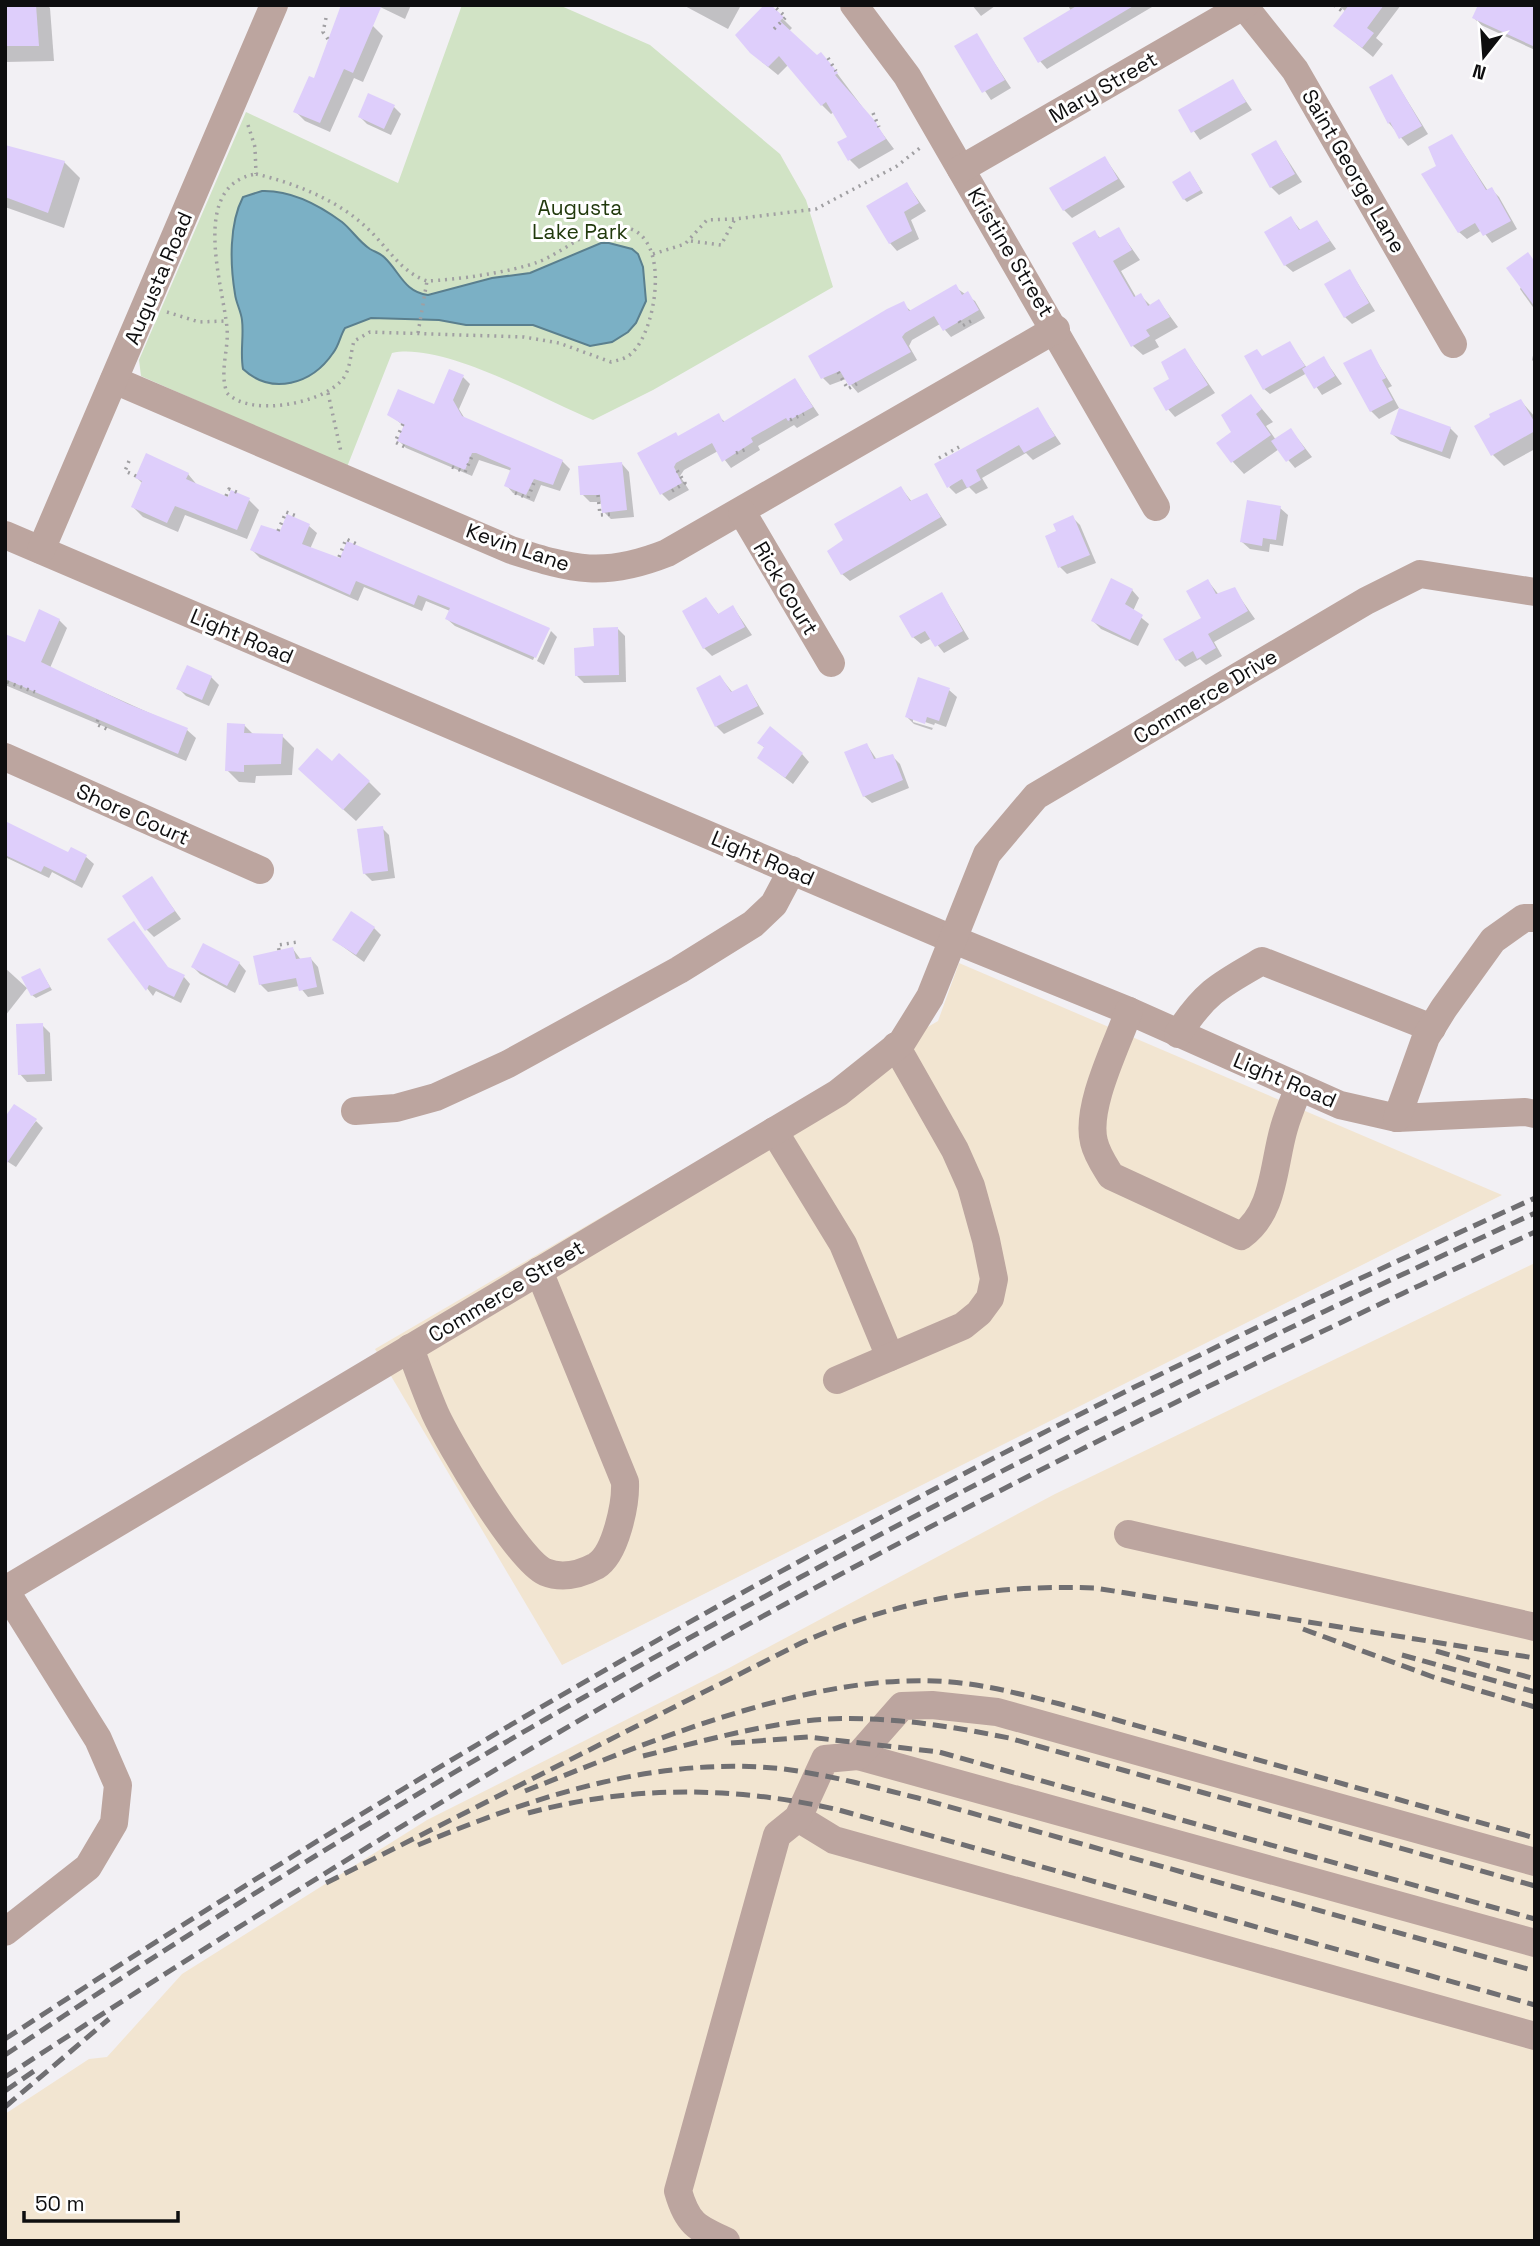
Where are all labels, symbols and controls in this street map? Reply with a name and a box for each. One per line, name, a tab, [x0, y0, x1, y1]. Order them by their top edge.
north arrow	[1449, 21, 1519, 91]
street label: Mary Street	[1044, 45, 1162, 129]
text: N	[1469, 58, 1489, 86]
street label: Saint George Lane	[1296, 84, 1412, 258]
street label: Kristine Street	[962, 182, 1060, 322]
park label: Augusta Lake Park	[532, 194, 628, 245]
street label: Augusta Road	[118, 207, 198, 349]
street label: Kevin Lane	[463, 517, 573, 577]
street label: Rick Court	[748, 536, 824, 640]
street label: Light Road	[186, 602, 298, 670]
street label: Commerce Drive	[1128, 642, 1282, 750]
street label: Shore Court	[72, 777, 194, 851]
street label: Light Road	[707, 824, 819, 892]
street label: Light Road	[1229, 1046, 1341, 1114]
street label: Commerce Street	[423, 1234, 589, 1348]
scale bar	[24, 2180, 178, 2224]
text: 50 m	[35, 2190, 85, 2217]

